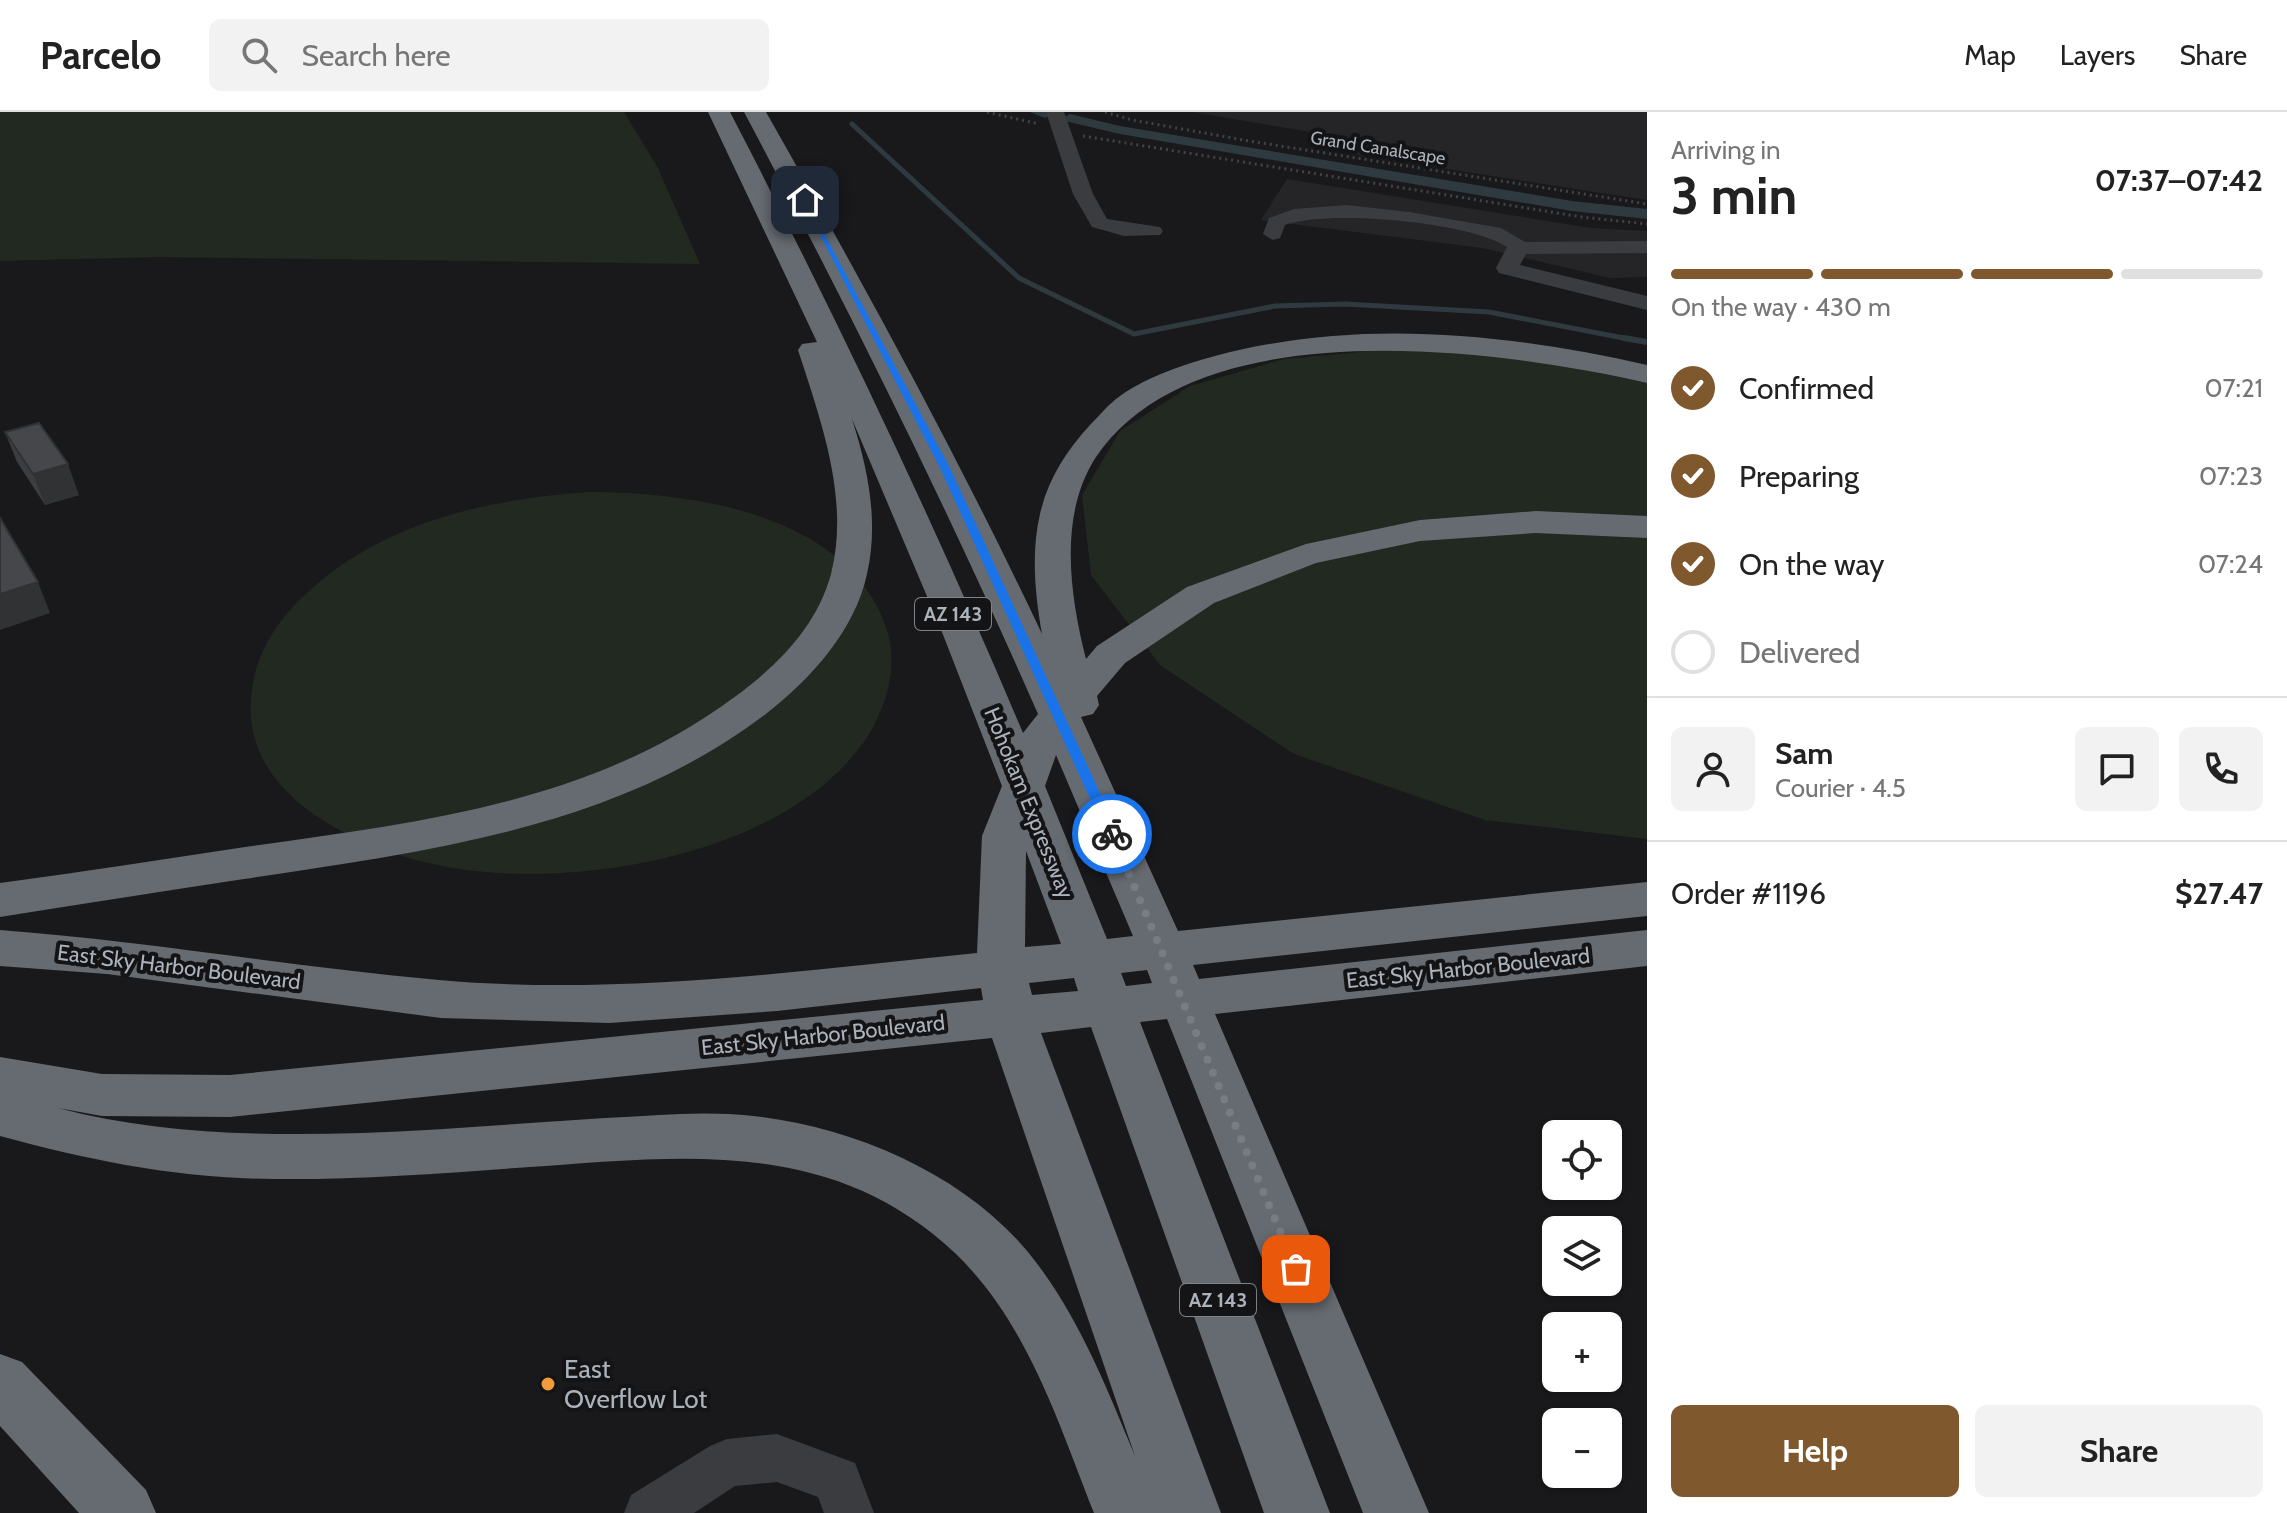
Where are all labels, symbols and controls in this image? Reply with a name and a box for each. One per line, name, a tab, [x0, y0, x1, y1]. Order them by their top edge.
search box	[209, 19, 769, 91]
text: Parcelo	[40, 32, 161, 79]
icon: search	[237, 33, 281, 77]
text: Search here	[301, 37, 451, 74]
text: Map	[1964, 38, 2016, 72]
text: Layers	[2060, 38, 2135, 72]
text: Share	[2179, 38, 2247, 72]
street label: Grand Canalscape	[1309, 126, 1447, 170]
text: Arriving in	[1671, 134, 1781, 166]
text: 07:37–07:42	[2095, 162, 2263, 199]
text: 3 min	[1671, 164, 1797, 227]
pin	[771, 166, 839, 234]
icon: home	[783, 178, 827, 222]
text: On the way · 430 m	[1671, 291, 1891, 323]
icon: check	[1671, 366, 1715, 410]
text: Confirmed	[1739, 370, 1874, 407]
text: 07:21	[2205, 372, 2263, 404]
icon: check	[1671, 454, 1715, 498]
text: Preparing	[1739, 458, 1859, 495]
text: 07:23	[2199, 460, 2263, 492]
icon: check	[1671, 542, 1715, 586]
text: On the way	[1739, 546, 1884, 583]
text: 07:24	[2198, 548, 2263, 580]
road number: AZ 143	[915, 598, 991, 630]
text: Delivered	[1739, 634, 1860, 671]
street label: Hohokam Expressway	[978, 703, 1080, 903]
button: person	[1671, 727, 1755, 811]
button: chat	[2075, 727, 2159, 811]
button: phone	[2179, 727, 2263, 811]
text: Sam	[1775, 735, 1833, 772]
text: Courier · 4.5	[1775, 772, 1906, 804]
courier	[1072, 794, 1152, 874]
icon: bike	[1090, 812, 1134, 856]
text: Order #1196	[1671, 875, 1826, 912]
text: $27.47	[2175, 875, 2263, 912]
street label: East Sky Harbor Boulevard	[56, 939, 302, 995]
street label: East Sky Harbor Boulevard	[1345, 942, 1591, 994]
street label: East Sky Harbor Boulevard	[700, 1009, 946, 1061]
map controls	[1542, 1120, 1622, 1488]
button: locate	[1542, 1120, 1622, 1200]
button: layers	[1542, 1216, 1622, 1296]
pin	[1262, 1235, 1330, 1303]
icon: bag	[1274, 1247, 1318, 1291]
road number: AZ 143	[1180, 1284, 1256, 1316]
button: +	[1542, 1312, 1622, 1392]
place label: East Overflow Lot	[564, 1353, 707, 1415]
marker: East Overflow Lot	[539, 1375, 557, 1393]
button: Help	[1671, 1405, 1959, 1497]
button: Share	[1975, 1405, 2263, 1497]
button: −	[1542, 1408, 1622, 1488]

